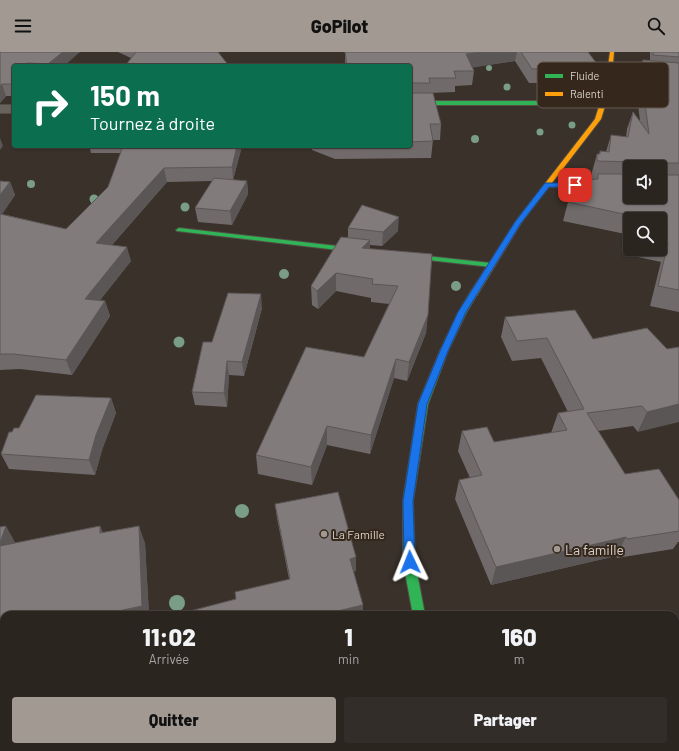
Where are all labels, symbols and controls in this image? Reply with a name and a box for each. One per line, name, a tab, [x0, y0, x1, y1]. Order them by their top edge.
icon: menu	[12, 15, 34, 37]
text: GoPilot	[311, 15, 368, 37]
icon: search	[645, 15, 667, 37]
legend	[537, 62, 669, 108]
text: Fluide	[570, 69, 599, 82]
text: 150 m	[90, 78, 160, 112]
icon: right	[24, 80, 76, 132]
text: Ralenti	[570, 87, 604, 100]
text: Tournez à droite	[90, 112, 215, 134]
map controls	[623, 160, 667, 256]
button: sound	[623, 160, 667, 204]
pin	[558, 168, 592, 202]
icon: arrive	[564, 174, 586, 196]
button: search	[623, 212, 667, 256]
place label: La Famille	[332, 527, 385, 541]
marker: La Famille	[319, 529, 329, 539]
position arrow	[389, 541, 431, 583]
place label: La famille	[565, 541, 624, 558]
marker: La famille	[552, 544, 562, 554]
text: 11:02	[142, 622, 196, 651]
text: 1	[344, 622, 353, 651]
text: 160	[501, 622, 537, 651]
text: Arrivée	[149, 651, 189, 667]
text: min	[338, 651, 359, 667]
text: m	[514, 651, 524, 667]
button: Quitter	[12, 697, 336, 743]
button: Partager	[344, 697, 667, 743]

